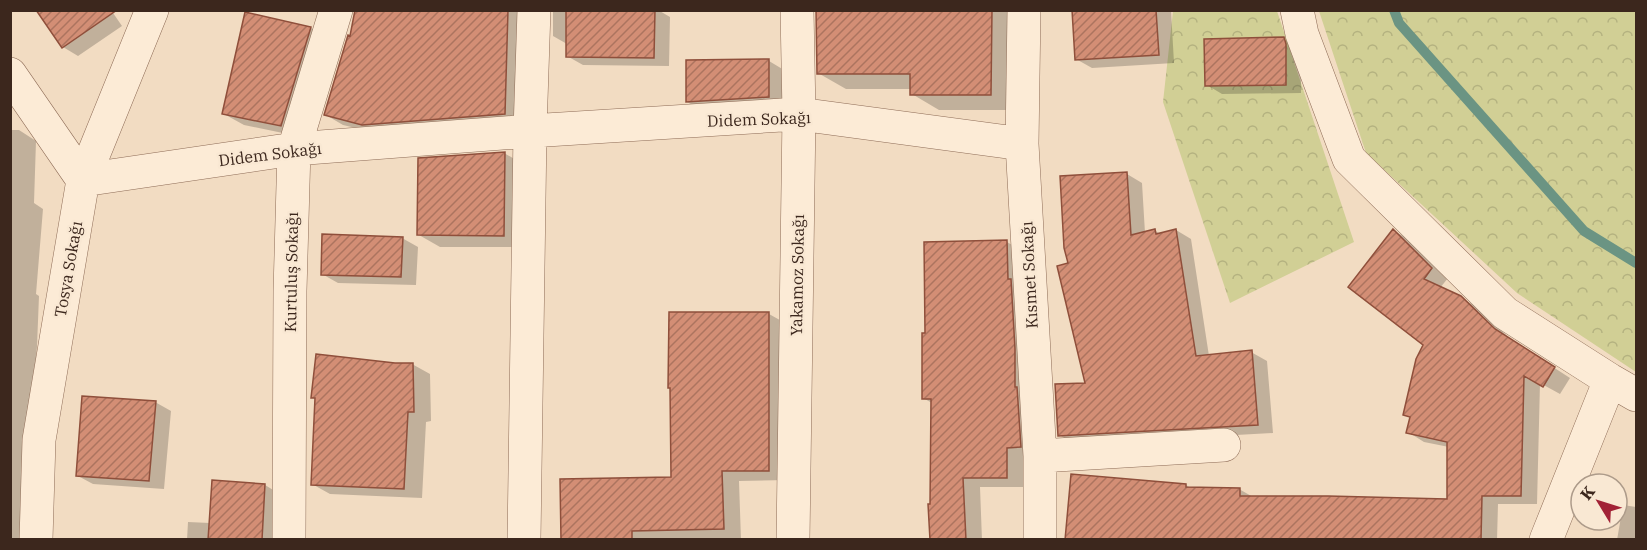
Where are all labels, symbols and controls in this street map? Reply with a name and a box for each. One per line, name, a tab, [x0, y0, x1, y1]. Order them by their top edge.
street label: Didem Sokağı	[707, 107, 811, 131]
street label: Didem Sokağı	[217, 138, 323, 170]
street label: Kurtuluş Sokağı	[280, 212, 302, 332]
street label: Yakamoz Sokağı	[786, 214, 808, 336]
street label: Tosya Sokağı	[50, 219, 86, 319]
street label: Kısmet Sokağı	[1016, 221, 1042, 329]
north arrow	[1569, 472, 1629, 532]
text: K	[1576, 481, 1599, 504]

